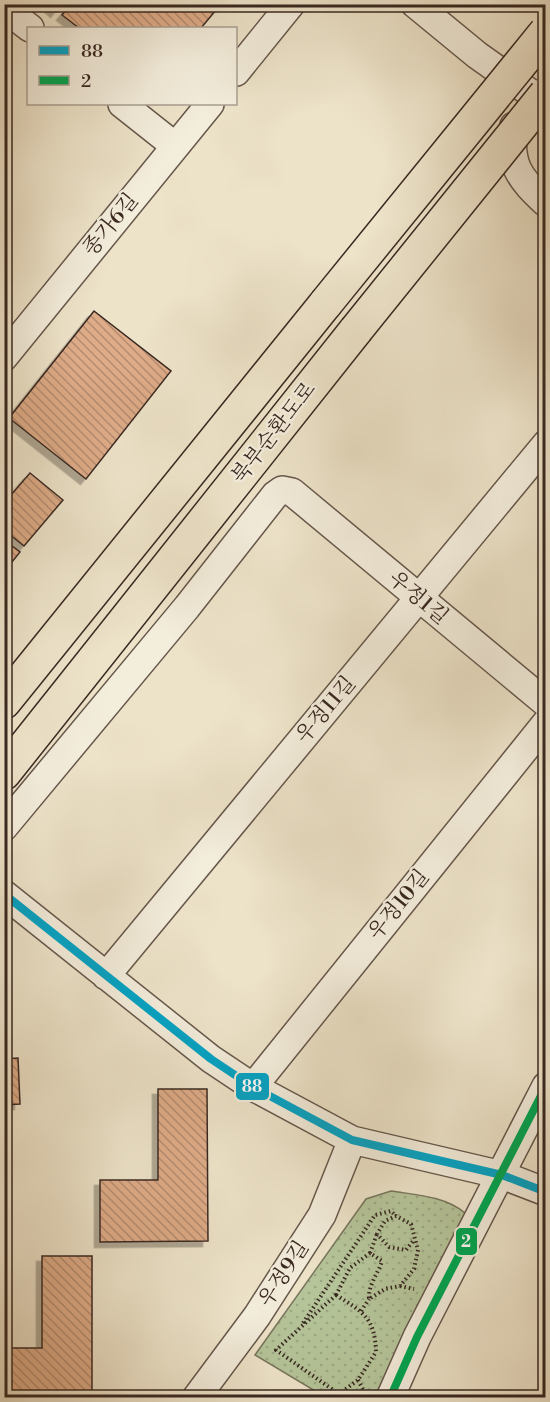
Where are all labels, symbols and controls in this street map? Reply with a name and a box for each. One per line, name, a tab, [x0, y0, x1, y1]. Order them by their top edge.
legend	[27, 27, 237, 105]
text: 88	[81, 40, 103, 63]
text: 2	[81, 70, 91, 93]
street label: 종가6길	[78, 188, 144, 262]
street label: 북부순환도로	[226, 377, 322, 489]
street label: 우정1길	[383, 566, 453, 630]
street label: 우정11길	[290, 671, 362, 749]
street label: 우정10길	[363, 865, 435, 945]
line badge: 88	[235, 1072, 270, 1101]
text: 88	[242, 1077, 262, 1097]
line badge: 2	[455, 1227, 478, 1256]
text: 2	[461, 1232, 471, 1252]
street label: 우정9길	[253, 1236, 315, 1312]

